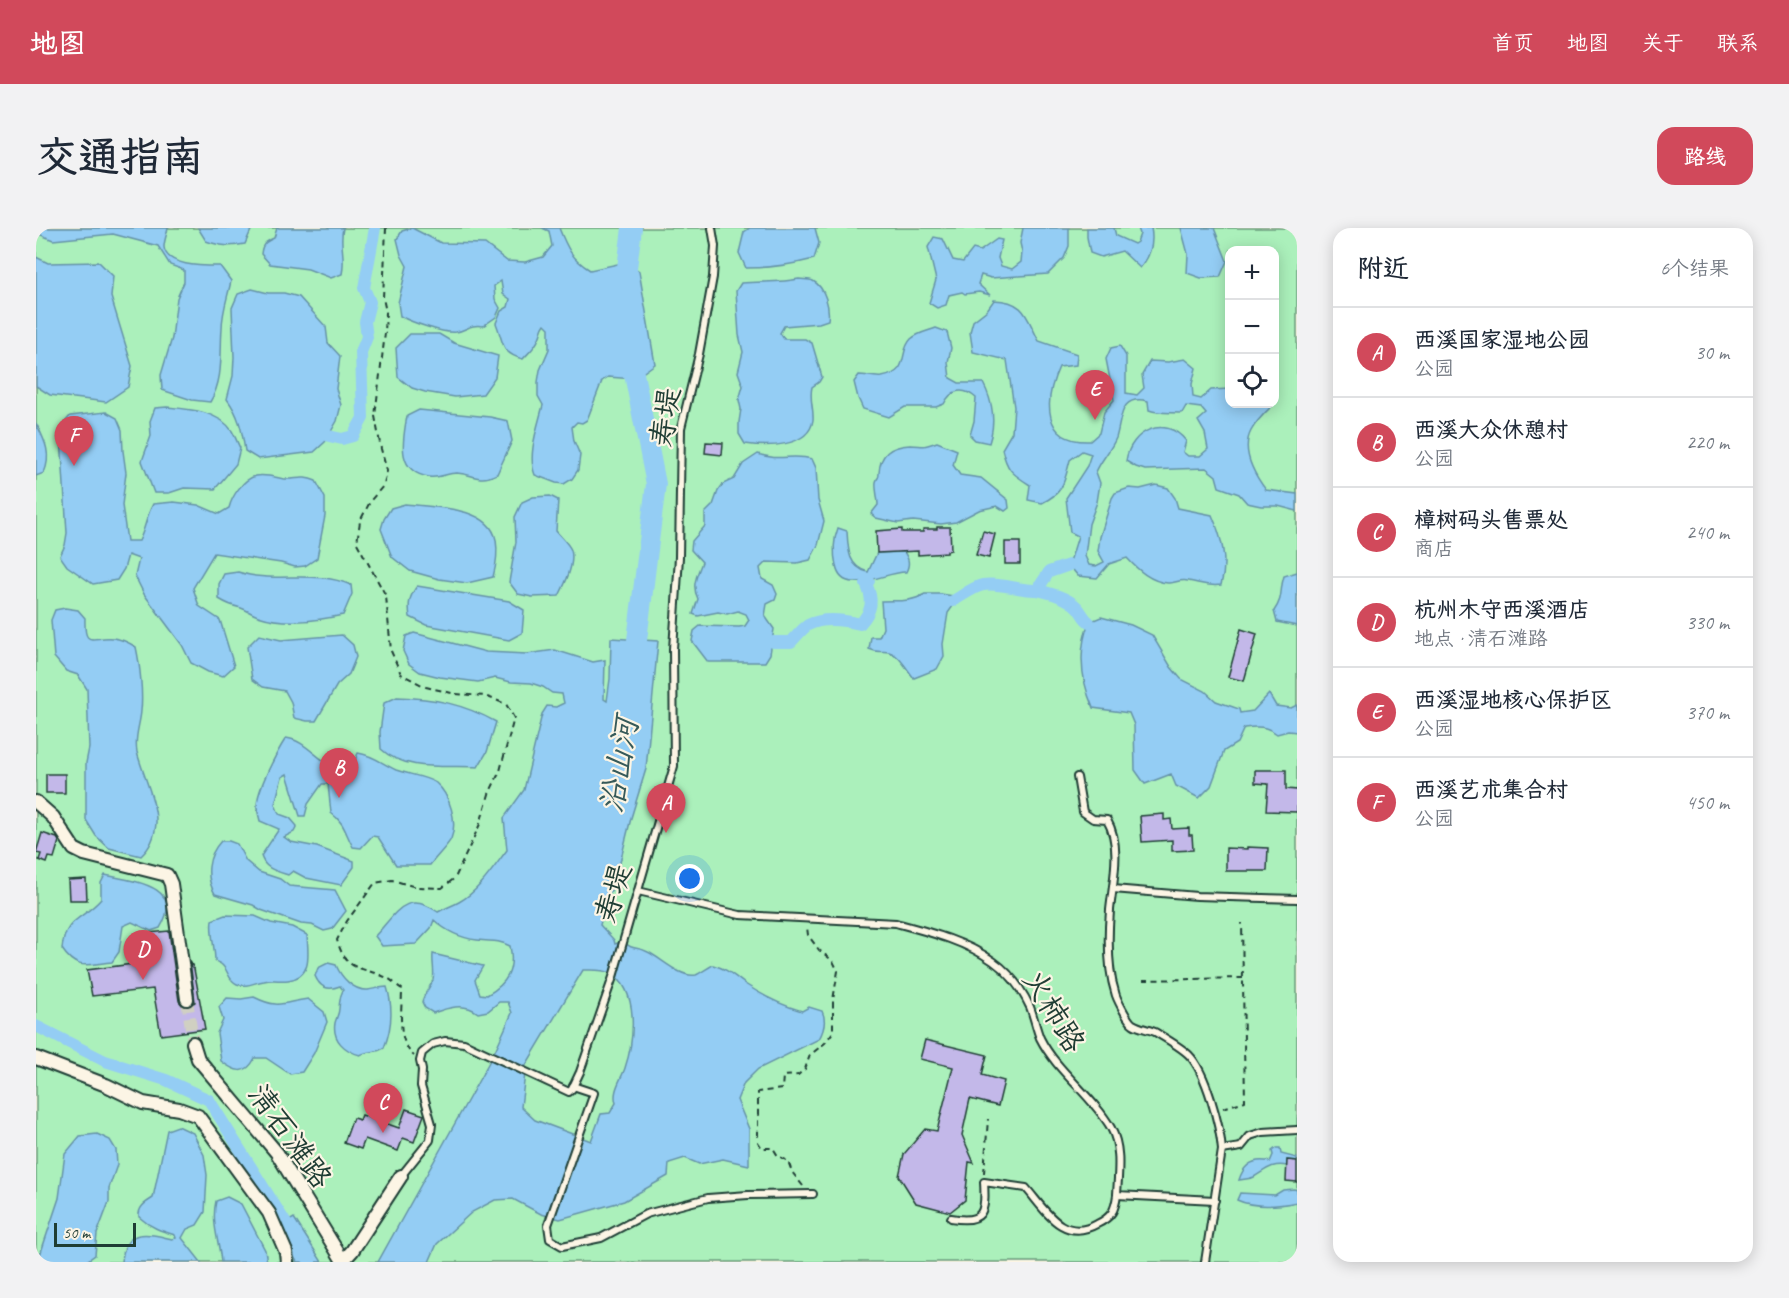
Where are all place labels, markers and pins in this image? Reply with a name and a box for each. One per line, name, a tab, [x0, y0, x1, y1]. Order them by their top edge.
pin: E	[1076, 370, 1114, 420]
pin: F	[54, 416, 93, 466]
pin: B	[320, 748, 358, 798]
pin: A	[646, 784, 686, 833]
pin: D	[124, 930, 162, 980]
pin: C	[364, 1084, 402, 1133]

